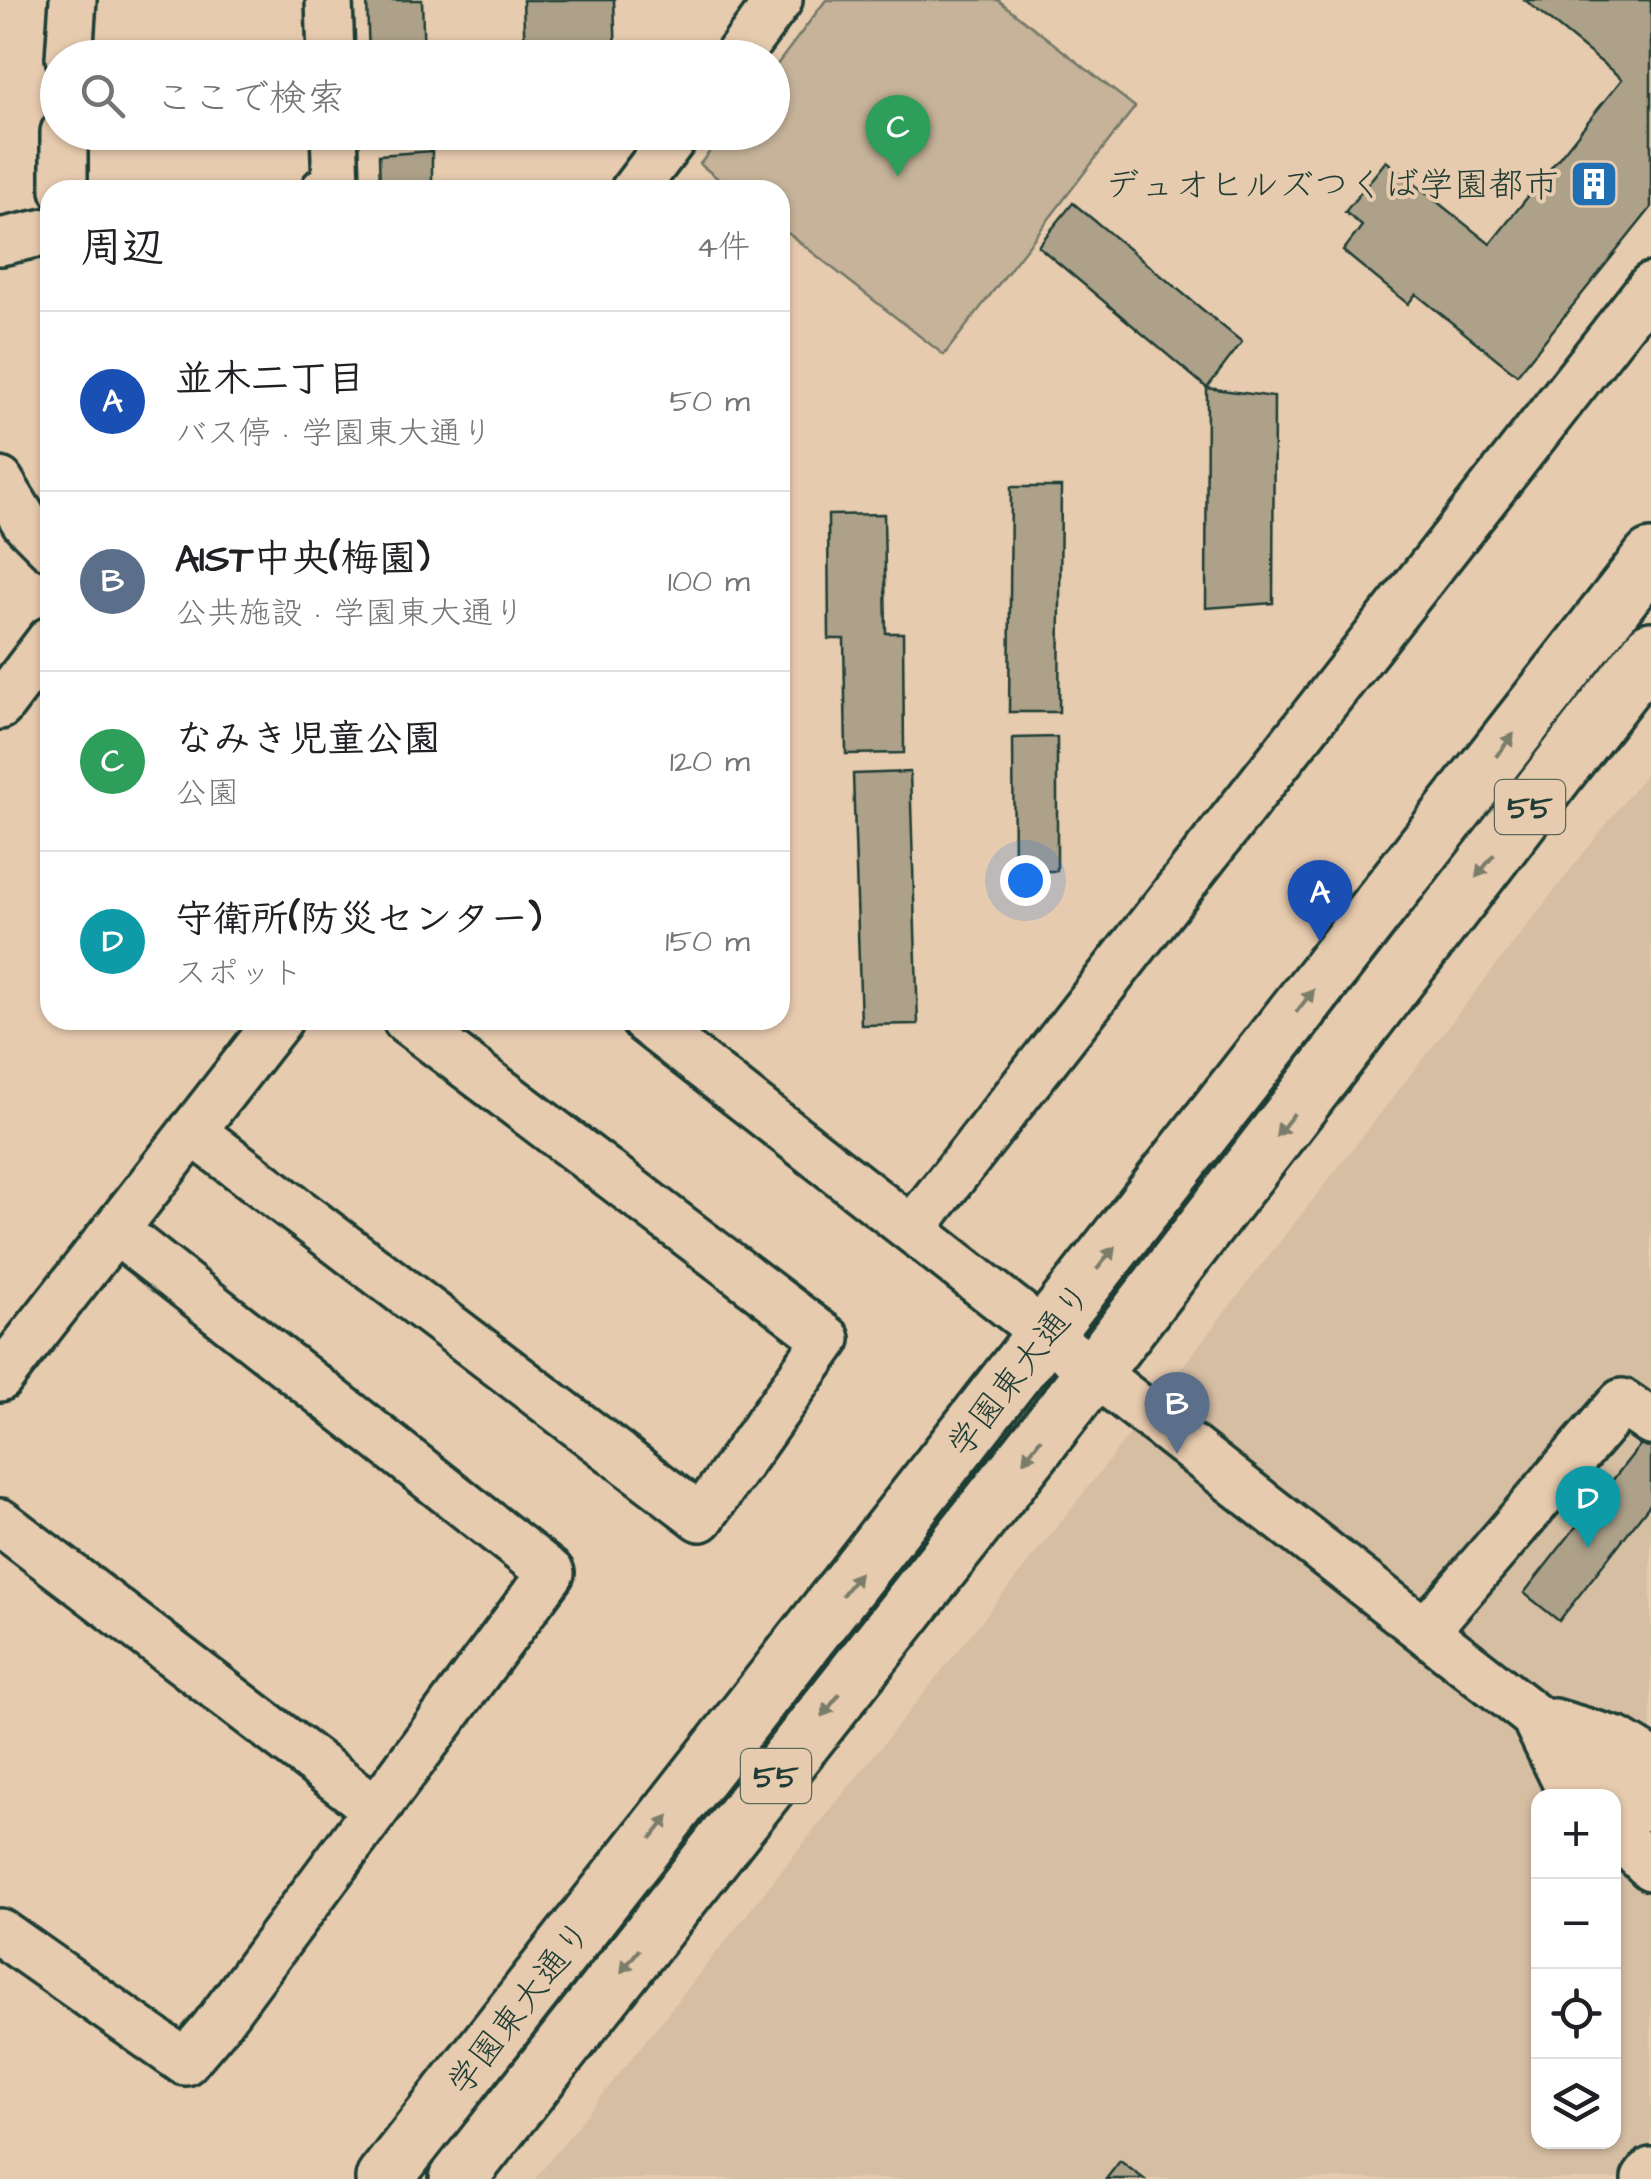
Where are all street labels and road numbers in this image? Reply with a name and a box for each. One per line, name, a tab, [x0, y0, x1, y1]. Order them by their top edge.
road number: 55	[1495, 780, 1565, 834]
street label: 学園東大通り	[936, 1272, 1104, 1468]
road number: 55	[741, 1749, 811, 1803]
street label: 学園東大通り	[436, 1910, 604, 2106]

